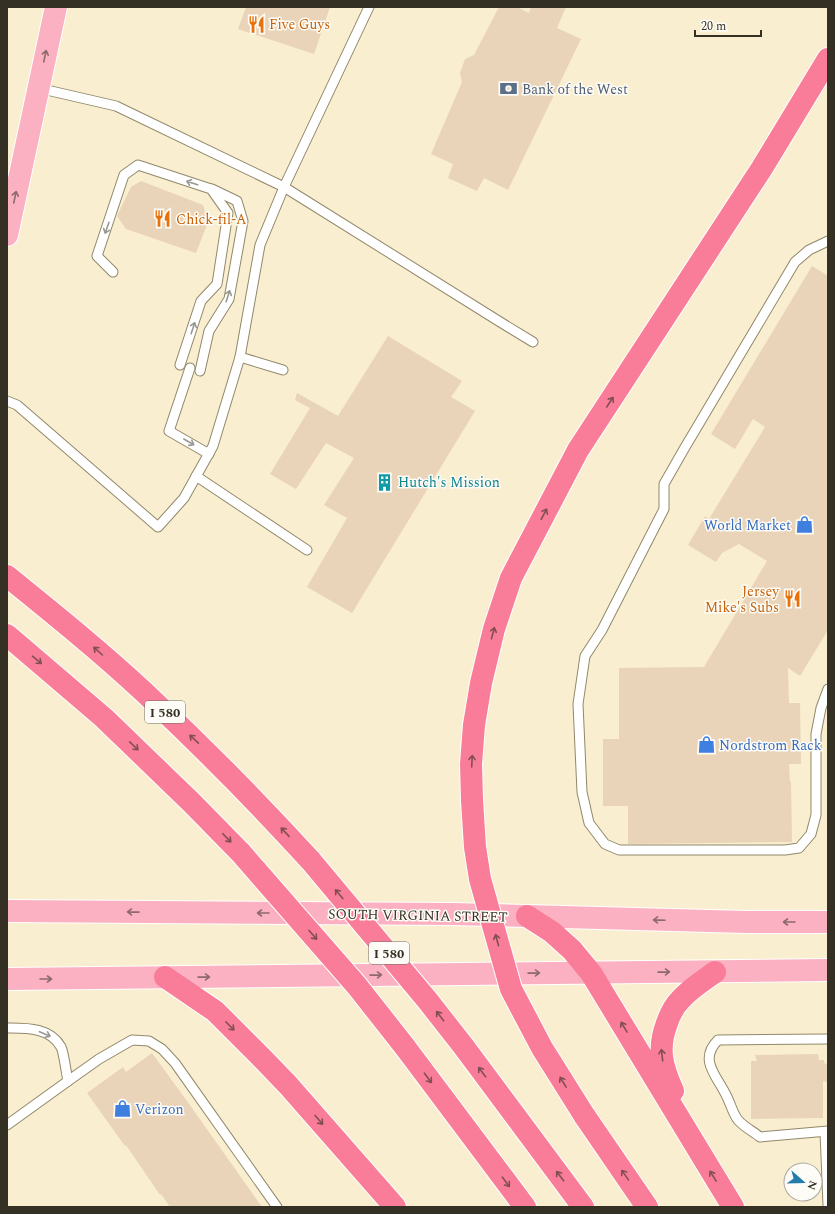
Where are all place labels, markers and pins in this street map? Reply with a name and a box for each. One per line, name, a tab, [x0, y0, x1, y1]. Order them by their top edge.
restaurant icon: Five Guys	[246, 14, 266, 34]
place label: Five Guys	[269, 14, 330, 35]
bank icon: Bank of the West	[499, 79, 519, 99]
place label: Bank of the West	[522, 79, 628, 100]
restaurant icon: Chick-fil-A	[153, 209, 173, 229]
place label: Chick-fil-A	[176, 209, 247, 230]
building icon: Hutch's Mission	[375, 472, 395, 492]
place label: Hutch's Mission	[398, 472, 500, 493]
place label: World Market	[704, 515, 791, 536]
shop icon: World Market	[794, 515, 814, 535]
place label: Jersey Mike's Subs	[705, 581, 780, 618]
restaurant icon: Jersey Mike's Subs	[782, 589, 802, 609]
shop icon: Nordstrom Rack	[696, 735, 716, 755]
place label: Nordstrom Rack	[719, 735, 822, 756]
shop icon: Verizon	[112, 1099, 132, 1119]
place label: Verizon	[135, 1099, 184, 1120]

